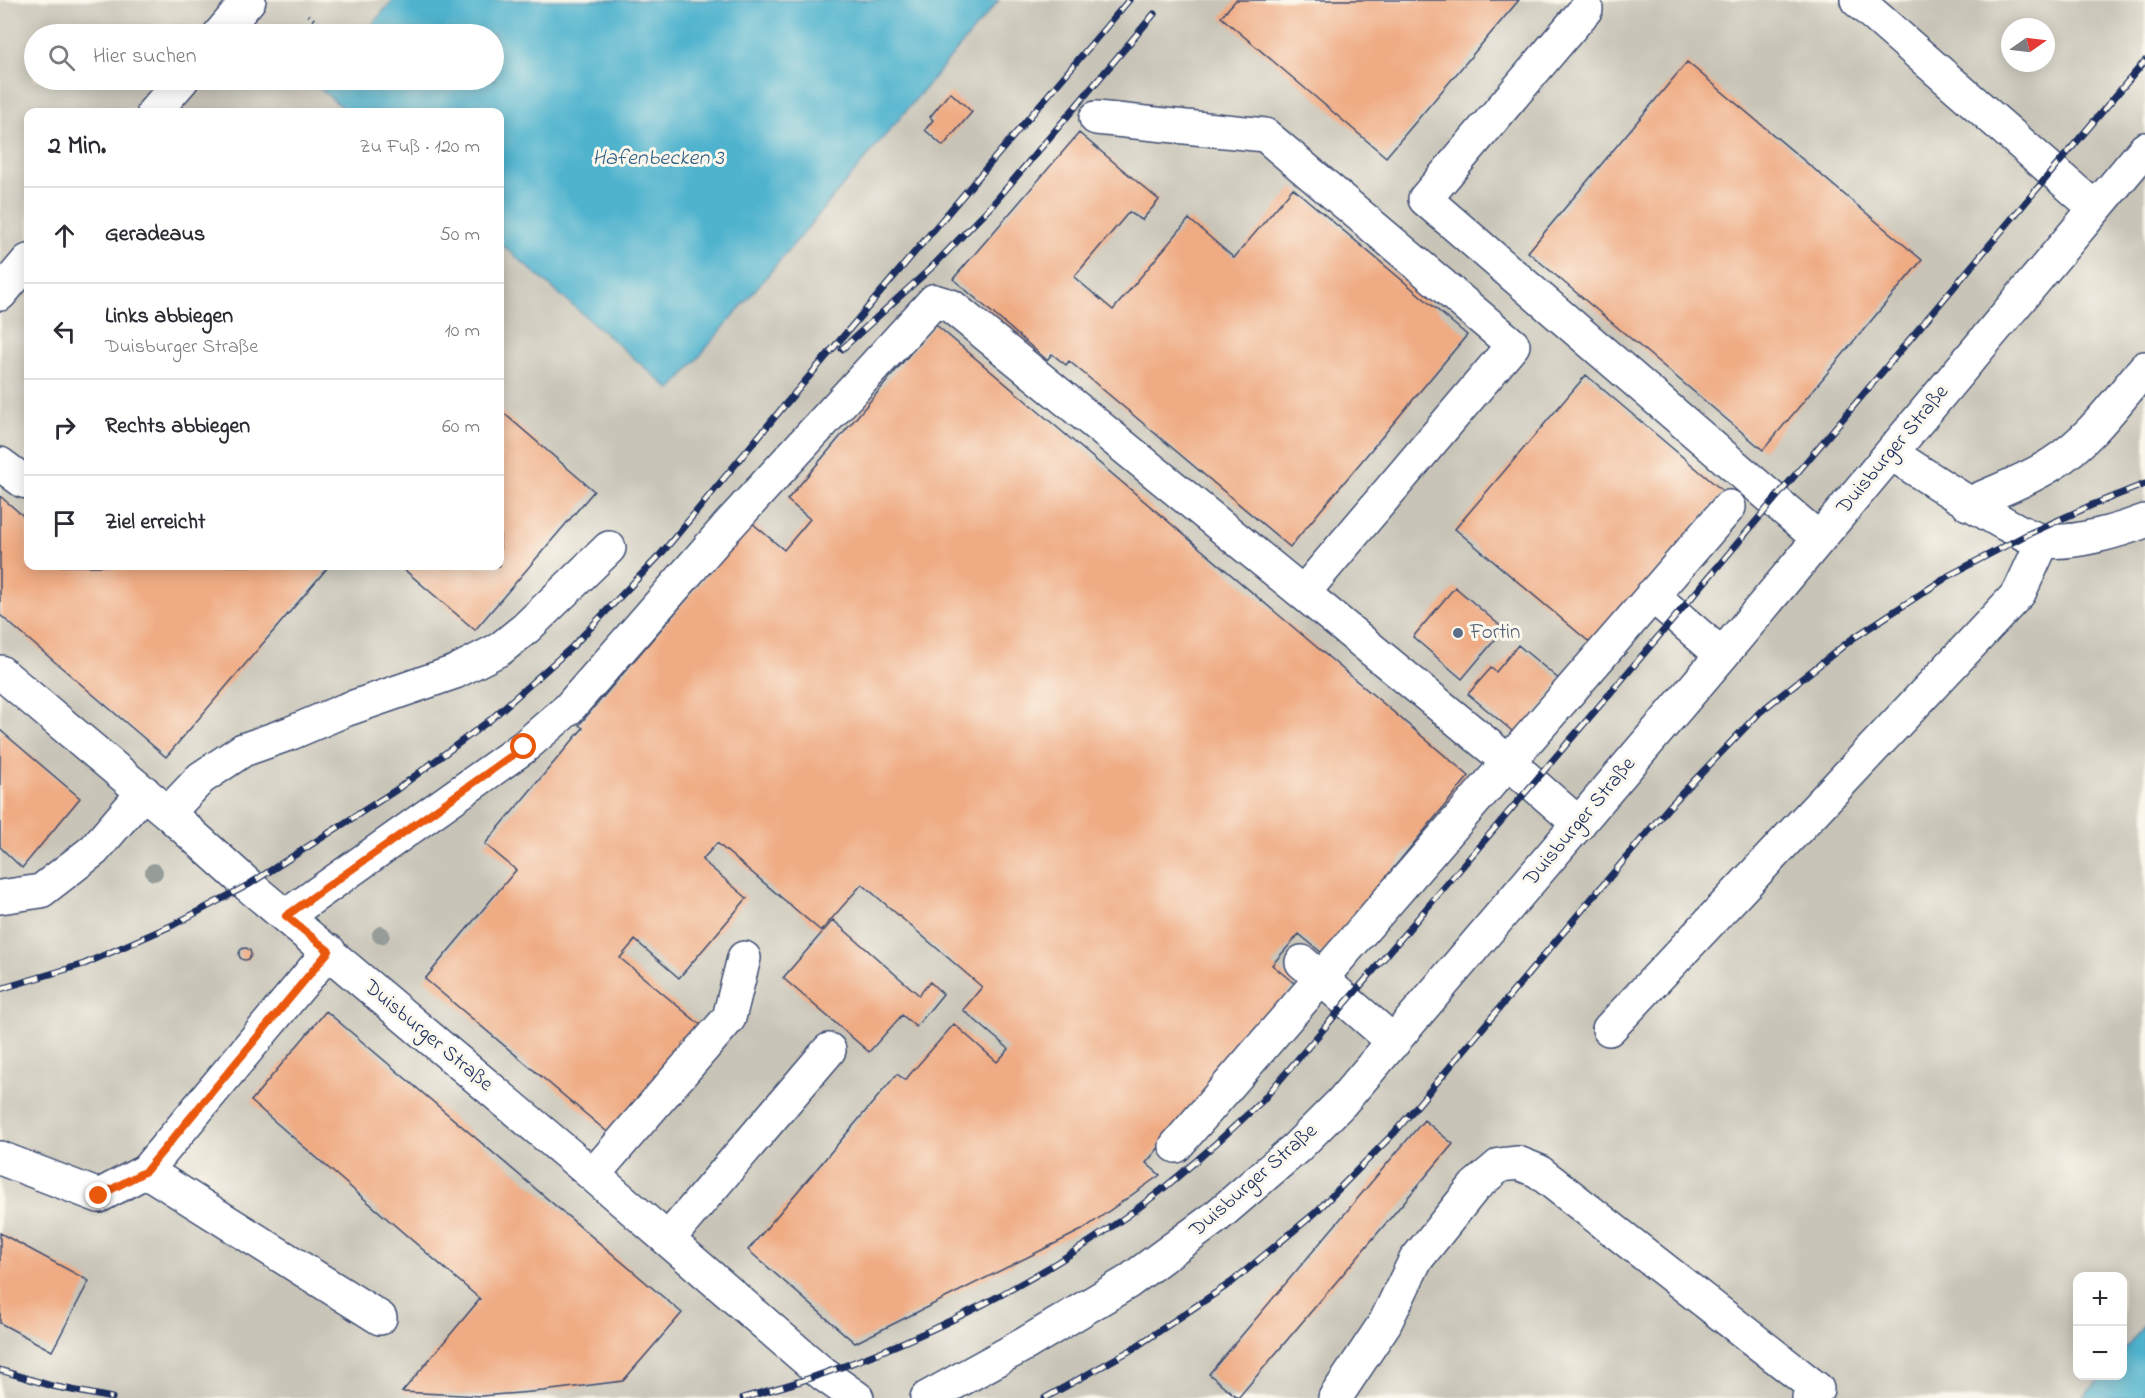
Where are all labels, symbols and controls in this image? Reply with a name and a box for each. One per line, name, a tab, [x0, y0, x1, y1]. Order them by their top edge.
north arrow	[2001, 18, 2055, 72]
search box	[24, 24, 504, 90]
icon: search	[45, 41, 78, 74]
text: Hier suchen	[93, 41, 197, 73]
text: 2 Min.	[48, 128, 106, 166]
text: Zu Fuß · 120 m	[359, 133, 480, 162]
water label: Hafenbecken 3	[592, 143, 725, 175]
icon: ahead	[48, 219, 81, 252]
text: Geradeaus	[105, 219, 205, 251]
text: 50 m	[439, 221, 480, 250]
text: Links abbiegen	[105, 301, 233, 333]
icon: left	[48, 315, 81, 348]
text: 10 m	[444, 317, 480, 346]
text: Duisburger Straße	[105, 333, 258, 362]
street label: Duisburger Straße	[1829, 378, 1958, 523]
icon: right	[48, 411, 81, 444]
text: Rechts abbiegen	[105, 411, 250, 443]
text: 60 m	[442, 413, 480, 442]
icon: arrive	[48, 507, 81, 540]
text: Ziel erreicht	[105, 507, 205, 539]
place label: Fortin	[1469, 618, 1520, 648]
marker: Fortin	[1451, 626, 1465, 640]
route start	[510, 733, 536, 759]
street label: Duisburger Straße	[1516, 750, 1645, 895]
street label: Duisburger Straße	[355, 972, 500, 1101]
street label: Duisburger Straße	[1183, 1117, 1326, 1247]
route end	[85, 1182, 111, 1208]
map controls	[2073, 1272, 2127, 1380]
button: +	[2073, 1272, 2127, 1326]
button: −	[2073, 1326, 2127, 1380]

